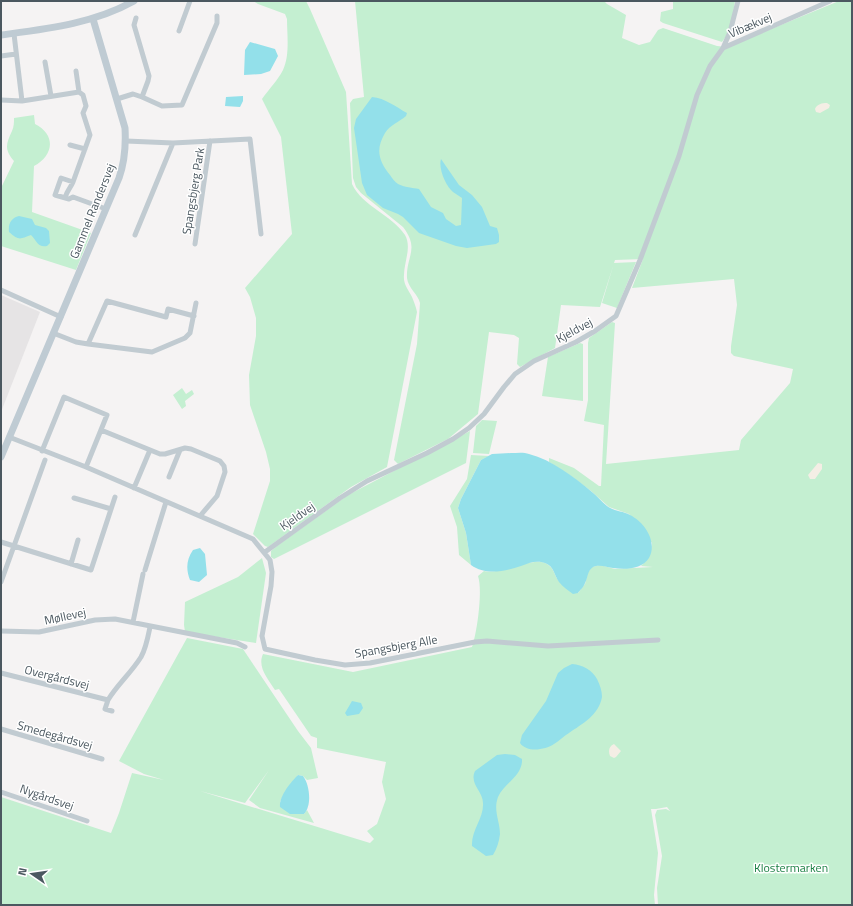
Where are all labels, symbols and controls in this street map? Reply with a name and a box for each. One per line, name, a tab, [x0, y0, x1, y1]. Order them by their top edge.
street label: Vibækvej	[725, 7, 775, 43]
street label: Spangsbjerg Park	[177, 146, 209, 236]
street label: Gammel Randersvej	[64, 161, 120, 261]
street label: Kjeldvej	[552, 312, 596, 348]
street label: Kjeldvej	[276, 497, 318, 535]
street label: Møllevej	[42, 602, 88, 630]
street label: Spangsbjerg Alle	[353, 629, 439, 663]
street label: Overgårdsvej	[23, 660, 91, 694]
street label: Smedegårdsvej	[15, 715, 95, 755]
street label: Nygårdsvej	[17, 779, 77, 815]
north arrow	[12, 854, 52, 894]
park label: Klostermarken	[754, 858, 828, 877]
text: N	[14, 866, 31, 877]

